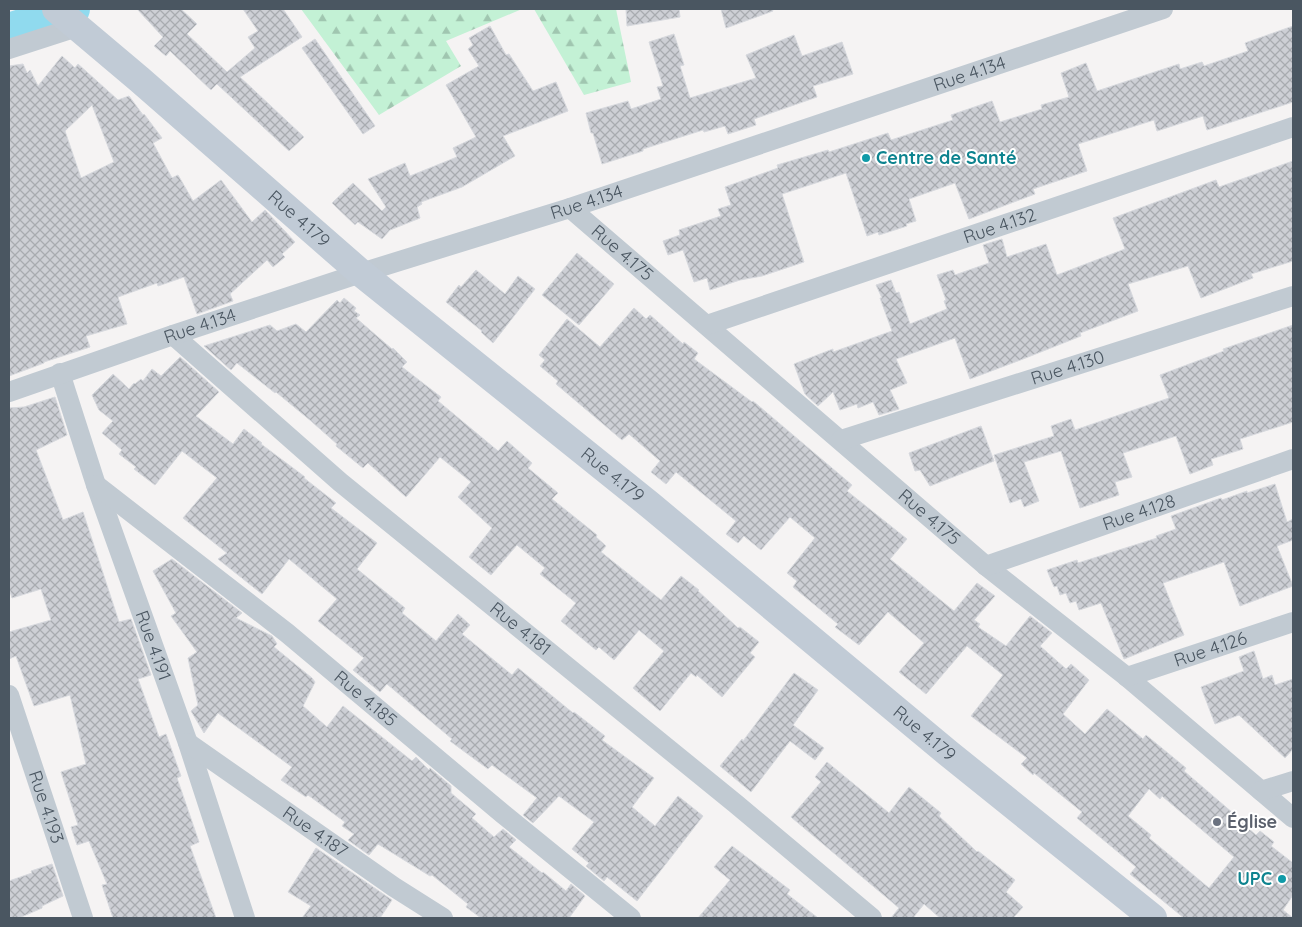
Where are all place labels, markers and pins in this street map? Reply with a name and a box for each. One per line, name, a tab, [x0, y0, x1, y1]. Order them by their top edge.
place label: Centre de Santé	[876, 146, 1017, 169]
marker: Centre de Santé	[860, 152, 872, 164]
place label: Église	[1227, 810, 1277, 833]
marker: Église	[1211, 816, 1223, 828]
place label: UPC	[1237, 867, 1272, 890]
marker: UPC	[1276, 873, 1288, 885]

